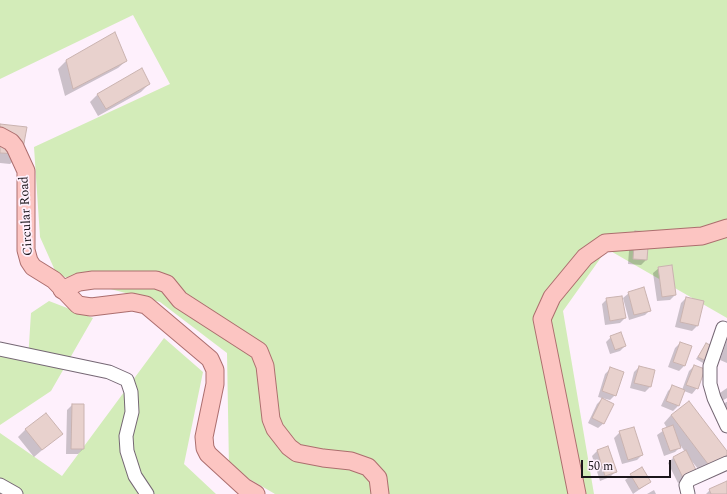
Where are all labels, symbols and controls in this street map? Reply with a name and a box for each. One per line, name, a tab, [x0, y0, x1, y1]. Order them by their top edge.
street label: Circular Road	[17, 176, 37, 256]
scale bar	[583, 452, 673, 478]
text: 50 m	[588, 457, 613, 476]

